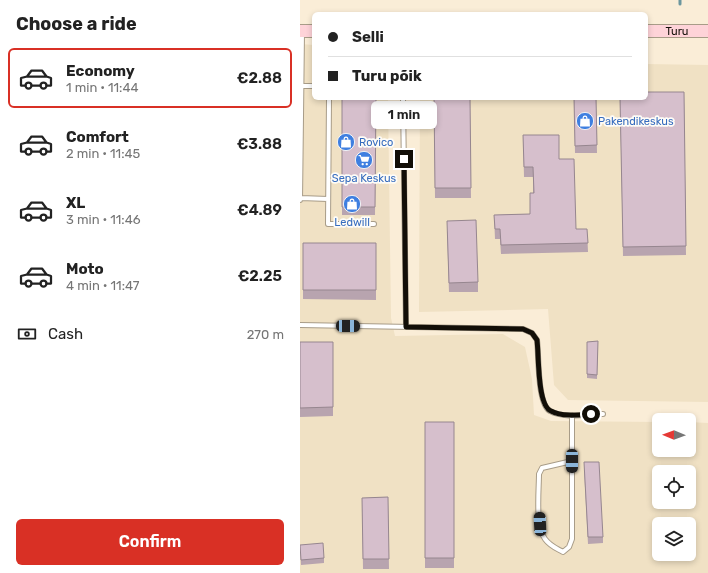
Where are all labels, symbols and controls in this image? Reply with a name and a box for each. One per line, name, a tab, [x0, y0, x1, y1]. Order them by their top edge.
text: Choose a ride	[16, 13, 137, 35]
street label: Turu	[666, 25, 688, 38]
text: Selli	[352, 28, 384, 46]
icon: car	[18, 60, 54, 96]
text: Economy	[66, 62, 135, 80]
text: Turu põik	[352, 67, 422, 85]
text: €2.88	[237, 69, 282, 87]
text: 1 min · 11:44	[66, 80, 139, 95]
callout: 1 min	[371, 101, 437, 129]
text: 1 min	[388, 107, 420, 122]
shop icon: Pakendikeskus	[575, 111, 595, 131]
place label: Pakendikeskus	[598, 115, 674, 128]
icon: car	[18, 126, 54, 162]
text: Comfort	[66, 128, 129, 146]
shop icon: Rovico	[336, 132, 356, 152]
text: €3.88	[237, 135, 282, 153]
place label: Rovico	[359, 136, 393, 149]
text: 2 min · 11:45	[66, 146, 140, 161]
supermarket icon: Sepa Keskus	[354, 150, 374, 170]
route end	[395, 150, 413, 168]
place label: Sepa Keskus	[332, 172, 397, 185]
icon: car	[18, 192, 54, 228]
text: XL	[66, 194, 85, 212]
shop icon: Ledwill	[342, 194, 362, 214]
text: €4.89	[237, 201, 282, 219]
text: 3 min · 11:46	[66, 212, 141, 227]
place label: Ledwill	[334, 216, 370, 229]
icon: car	[18, 258, 54, 294]
text: Moto	[66, 260, 104, 278]
text: €2.25	[238, 267, 282, 285]
text: 4 min · 11:47	[66, 278, 139, 293]
car	[336, 320, 360, 332]
icon: cash	[16, 323, 38, 345]
text: Cash	[48, 325, 83, 343]
text: 270 m	[247, 327, 284, 342]
route start	[582, 405, 600, 423]
north arrow	[652, 413, 696, 457]
map controls	[652, 413, 696, 561]
car	[566, 449, 578, 473]
button: locate	[652, 465, 696, 509]
car	[533, 512, 547, 536]
button: layers	[652, 517, 696, 561]
button: Confirm	[16, 519, 284, 565]

